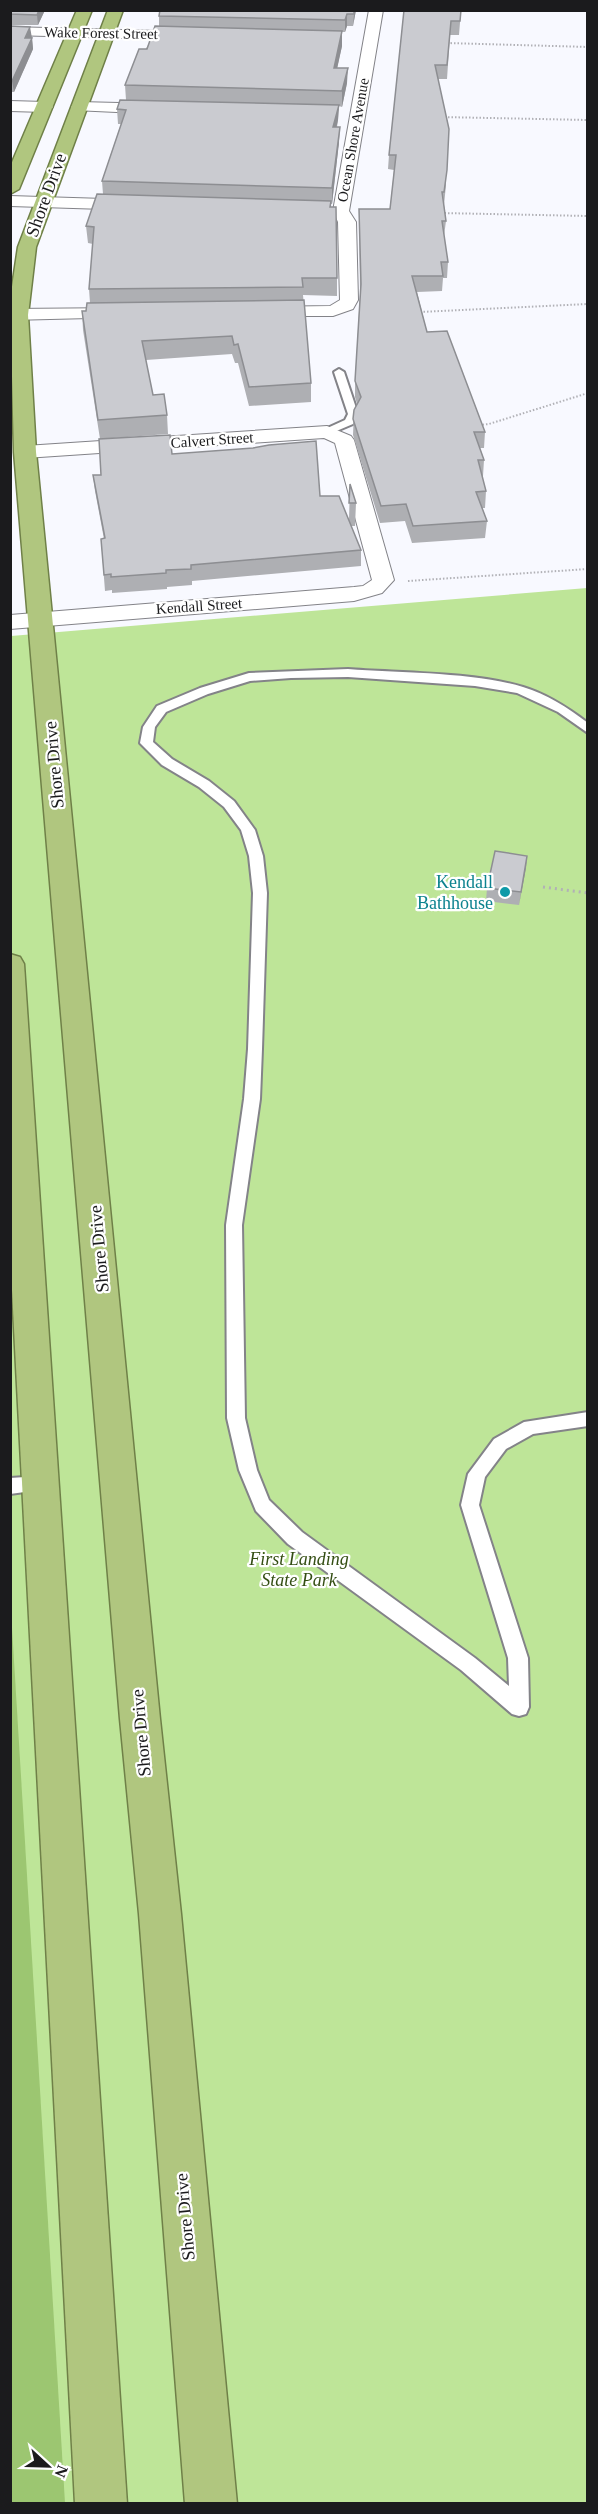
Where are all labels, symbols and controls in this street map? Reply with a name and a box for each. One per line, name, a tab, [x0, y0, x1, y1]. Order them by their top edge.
street label: Wake Forest Street	[44, 24, 159, 42]
street label: Ocean Shore Avenue	[334, 76, 372, 203]
street label: Shore Drive	[22, 150, 70, 240]
street label: Calvert Street	[170, 429, 255, 451]
street label: Kendall Street	[155, 595, 243, 617]
street label: Shore Drive	[40, 721, 68, 809]
place label: Kendall Bathhouse	[417, 872, 493, 913]
marker: Kendall Bathhouse	[498, 885, 512, 899]
street label: Shore Drive	[85, 1205, 113, 1293]
park label: First Landing State Park	[248, 1549, 349, 1590]
street label: Shore Drive	[127, 1689, 155, 1777]
street label: Shore Drive	[171, 2173, 199, 2261]
north arrow	[18, 2436, 78, 2496]
text: N	[51, 2463, 71, 2480]

